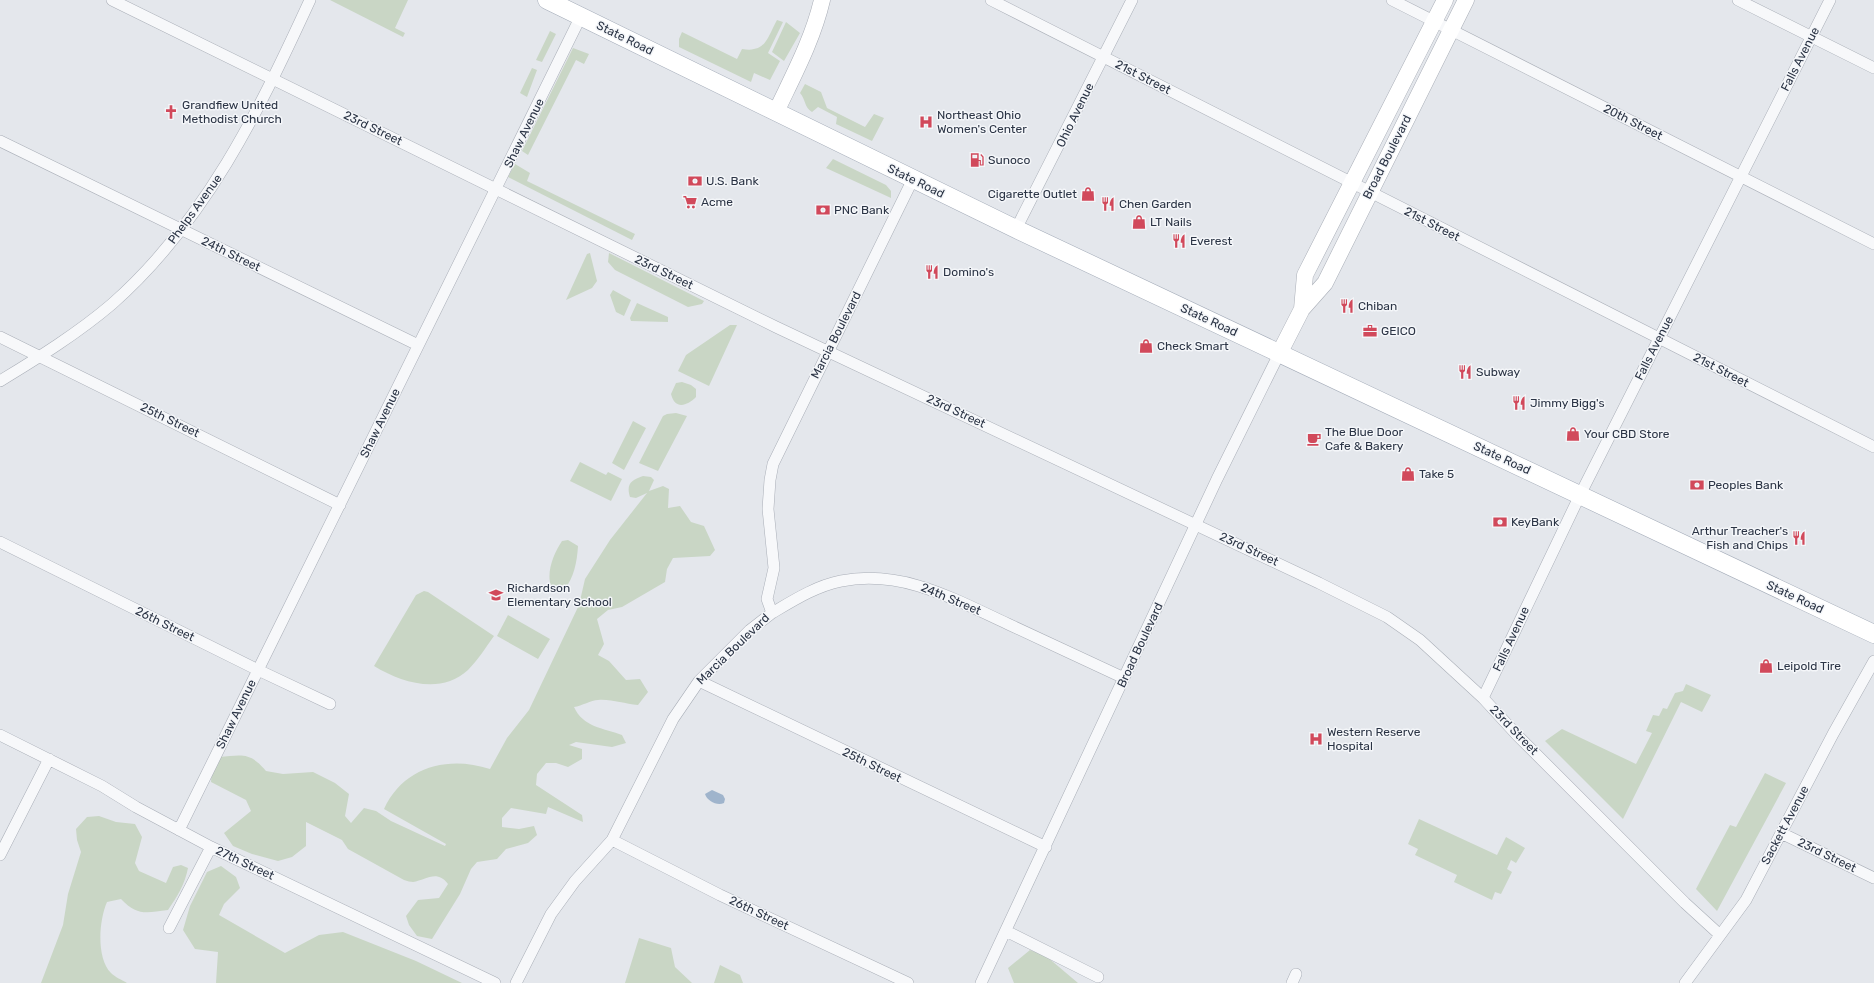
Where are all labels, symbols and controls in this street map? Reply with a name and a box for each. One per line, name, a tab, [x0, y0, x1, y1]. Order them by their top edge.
street label: State Road	[594, 18, 656, 58]
street label: Falls Avenue	[1778, 24, 1822, 93]
street label: 21st Street	[1113, 57, 1173, 97]
street label: Ohio Avenue	[1053, 80, 1097, 149]
street label: Shaw Avenue	[501, 96, 547, 170]
place label: Grandfiew United Methodist Church	[182, 98, 282, 126]
street label: 20th Street	[1601, 101, 1665, 143]
church icon: Grandfiew United Methodist Church	[163, 104, 179, 120]
street label: 23rd Street	[341, 108, 405, 148]
place label: Northeast Ohio Women's Center	[937, 108, 1027, 136]
street label: Broad Boulevard	[1360, 113, 1414, 201]
hospital icon: Northeast Ohio Women's Center	[918, 114, 934, 130]
fuel station icon: Sunoco	[969, 152, 985, 168]
place label: Sunoco	[988, 153, 1030, 167]
street label: State Road	[885, 161, 947, 201]
street label: Phelps Avenue	[165, 171, 225, 247]
bank icon: U.S. Bank	[687, 173, 703, 189]
place label: U.S. Bank	[706, 174, 759, 188]
shop icon: Cigarette Outlet	[1080, 186, 1096, 202]
place label: Cigarette Outlet	[988, 187, 1077, 201]
supermarket icon: Acme	[682, 194, 698, 210]
place label: Acme	[701, 195, 733, 209]
restaurant icon: Chen Garden	[1100, 196, 1116, 212]
place label: Chen Garden	[1119, 197, 1192, 211]
bank icon: PNC Bank	[815, 202, 831, 218]
place label: PNC Bank	[834, 203, 890, 217]
street label: 21st Street	[1402, 204, 1462, 244]
shop icon: LT Nails	[1131, 214, 1147, 230]
place label: LT Nails	[1150, 215, 1192, 229]
restaurant icon: Everest	[1171, 233, 1187, 249]
street label: 24th Street	[199, 234, 263, 274]
place label: Everest	[1190, 234, 1233, 248]
street label: 23rd Street	[632, 252, 696, 292]
restaurant icon: Domino's	[924, 264, 940, 280]
place label: Domino's	[943, 265, 994, 279]
street label: Marcia Boulevard	[808, 289, 864, 381]
restaurant icon: Chiban	[1339, 298, 1355, 314]
place label: Chiban	[1358, 299, 1397, 313]
street label: State Road	[1178, 301, 1240, 339]
street label: Falls Avenue	[1632, 313, 1676, 382]
office icon: GEICO	[1362, 323, 1378, 339]
place label: GEICO	[1381, 324, 1416, 338]
shop icon: Check Smart	[1138, 338, 1154, 354]
place label: Check Smart	[1157, 339, 1229, 353]
street label: 21st Street	[1691, 350, 1751, 390]
restaurant icon: Subway	[1457, 364, 1473, 380]
place label: Subway	[1476, 365, 1521, 379]
street label: Shaw Avenue	[357, 386, 403, 460]
street label: 23rd Street	[924, 391, 988, 431]
restaurant icon: Jimmy Bigg's	[1511, 395, 1527, 411]
place label: Jimmy Bigg's	[1530, 396, 1605, 410]
street label: 25th Street	[138, 400, 202, 440]
place label: The Blue Door Cafe & Bakery	[1325, 425, 1404, 453]
shop icon: Your CBD Store	[1565, 426, 1581, 442]
place label: Your CBD Store	[1584, 427, 1670, 441]
cafe icon: The Blue Door Cafe & Bakery	[1306, 431, 1322, 447]
street label: State Road	[1471, 439, 1533, 477]
shop icon: Take 5	[1400, 466, 1416, 482]
place label: Take 5	[1419, 467, 1454, 481]
bank icon: Peoples Bank	[1689, 477, 1705, 493]
place label: Peoples Bank	[1708, 478, 1784, 492]
bank icon: KeyBank	[1492, 514, 1508, 530]
place label: KeyBank	[1511, 515, 1560, 529]
place label: Arthur Treacher's Fish and Chips	[1692, 524, 1788, 552]
street label: 23rd Street	[1217, 529, 1281, 569]
restaurant icon: Arthur Treacher's Fish and Chips	[1791, 530, 1807, 546]
street label: State Road	[1764, 578, 1826, 616]
street label: 24th Street	[919, 580, 983, 618]
place label: Richardson Elementary School	[507, 581, 612, 609]
school or university icon: Richardson Elementary School	[488, 587, 504, 603]
street label: Broad Boulevard	[1114, 600, 1166, 690]
street label: 26th Street	[133, 604, 197, 644]
street label: Falls Avenue	[1490, 604, 1532, 674]
street label: Marcia Boulevard	[694, 611, 772, 687]
shop icon: Leipold Tire	[1758, 658, 1774, 674]
place label: Leipold Tire	[1777, 659, 1841, 673]
street label: Shaw Avenue	[213, 677, 259, 751]
street label: 23rd Street	[1487, 702, 1541, 758]
place label: Western Reserve Hospital	[1327, 725, 1421, 753]
hospital icon: Western Reserve Hospital	[1308, 731, 1324, 747]
street label: 25th Street	[840, 745, 904, 785]
street label: Sackett Avenue	[1758, 783, 1812, 867]
street label: 23rd Street	[1795, 835, 1859, 875]
street label: 27th Street	[214, 843, 277, 883]
street label: 26th Street	[727, 893, 791, 933]

